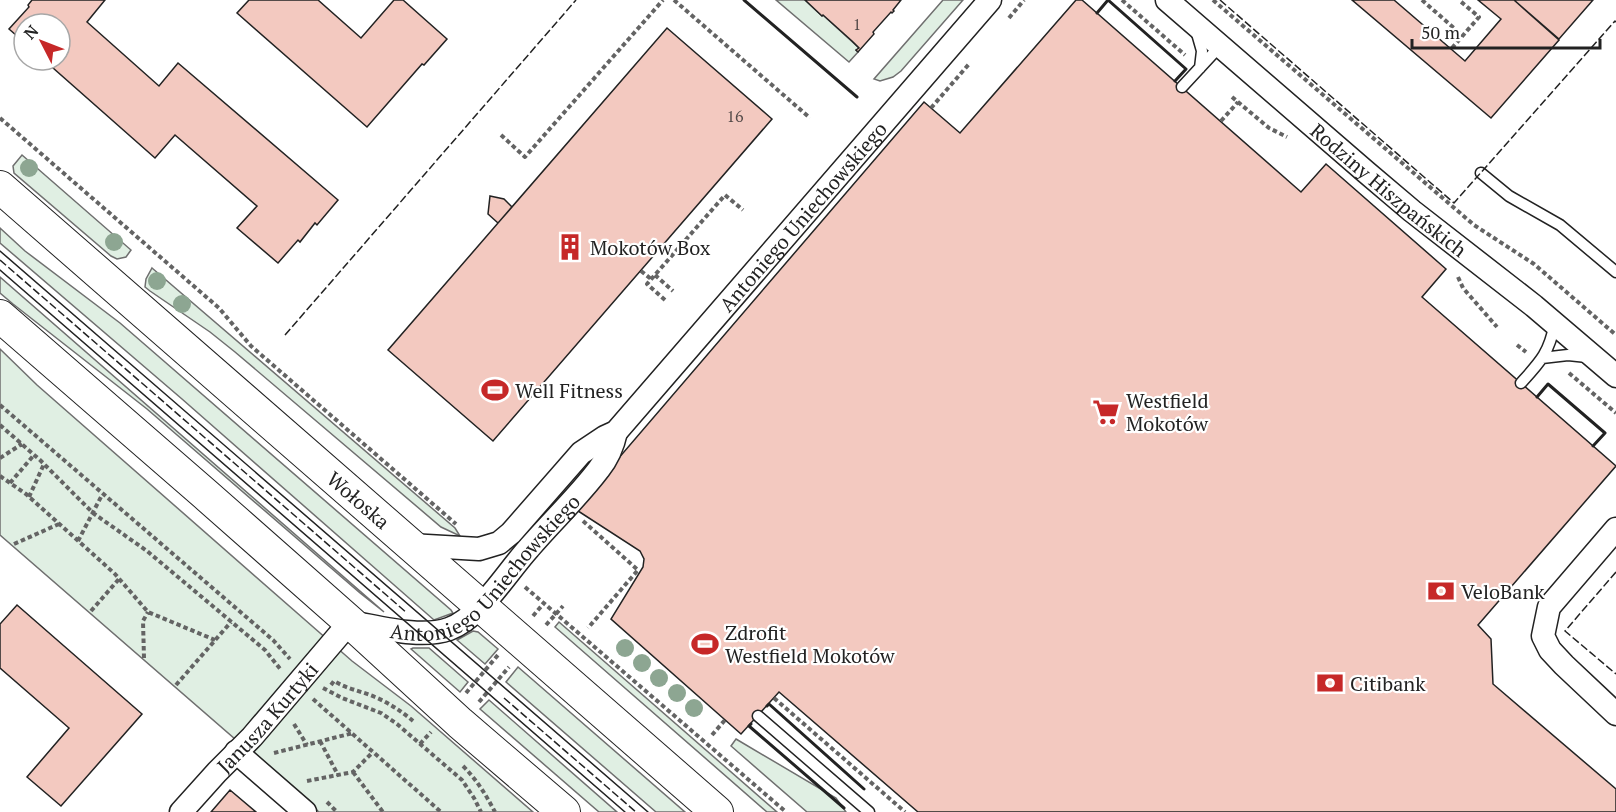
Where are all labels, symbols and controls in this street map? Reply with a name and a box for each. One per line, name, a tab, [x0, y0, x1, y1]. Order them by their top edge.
north arrow	[12, 12, 72, 72]
scale bar	[1412, 12, 1600, 50]
house number: 1	[853, 13, 861, 35]
text: N	[19, 20, 43, 44]
text: 50 m	[1421, 20, 1461, 44]
house number: 16	[726, 105, 744, 127]
street label: Antoniego Uniechowskiego	[713, 116, 892, 317]
street label: Rodziny Hiszpańskich	[1305, 117, 1473, 263]
building icon: Mokotów Box	[555, 232, 585, 262]
place label: Mokotów Box	[590, 234, 711, 261]
sports icon: Well Fitness	[480, 375, 510, 405]
place label: Well Fitness	[515, 377, 623, 404]
place label: Westfield Mokotów	[1126, 387, 1209, 437]
supermarket icon: Westfield Mokotów	[1091, 397, 1121, 427]
street label: Wołoska	[322, 465, 396, 535]
street label: Antoniego Uniechowskiego	[388, 488, 585, 646]
bank icon: VeloBank	[1426, 576, 1456, 606]
place label: VeloBank	[1461, 578, 1545, 605]
place label: Zdrofit Westfield Mokotów	[725, 619, 895, 669]
sports icon: Zdrofit Westfield Mokotów	[690, 629, 720, 659]
street label: Janusza Kurtyki	[211, 656, 324, 778]
bank icon: Citibank	[1315, 668, 1345, 698]
place label: Citibank	[1350, 670, 1426, 697]

